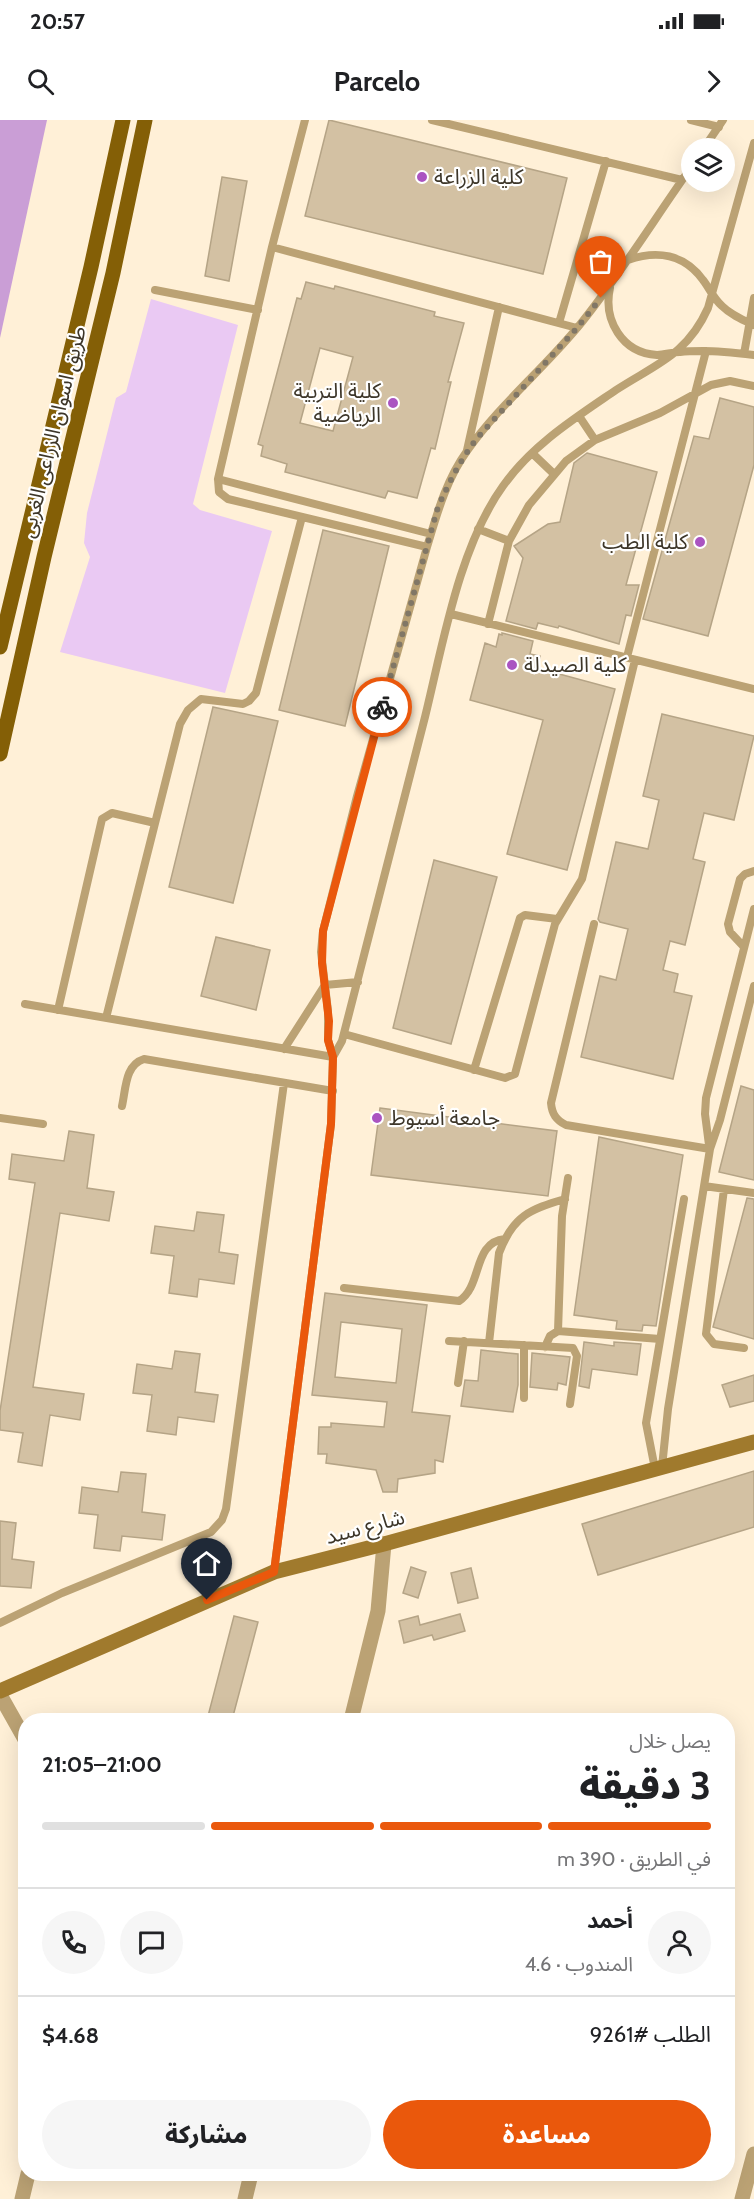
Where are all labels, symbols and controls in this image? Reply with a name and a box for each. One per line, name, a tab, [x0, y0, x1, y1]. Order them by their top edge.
text: 20:57	[30, 8, 85, 35]
icon: search	[24, 65, 57, 98]
text: Parcelo	[334, 65, 420, 98]
icon: forward	[697, 65, 730, 98]
map controls	[681, 138, 735, 192]
button: layers	[681, 138, 735, 192]
place label: كلية الزراعة	[434, 164, 524, 189]
marker: كلية الزراعة	[415, 170, 429, 184]
pin	[575, 236, 626, 298]
icon: bag	[584, 245, 617, 278]
street label: طريق اسوان الزراعى الغربى	[14, 323, 92, 541]
place label: كلية التربية الرياضية	[294, 378, 381, 427]
marker: كلية التربية الرياضية	[386, 396, 400, 410]
place label: كلية الطب	[602, 529, 688, 554]
marker: كلية الطب	[693, 535, 707, 549]
place label: كلية الصيدلة	[524, 652, 627, 677]
marker: كلية الصيدلة	[505, 658, 519, 672]
courier	[352, 677, 412, 737]
icon: bike	[366, 691, 399, 724]
place label: جامعة أسيوط	[389, 1105, 500, 1130]
marker: جامعة أسيوط	[370, 1111, 384, 1125]
street label: شارع سيد	[322, 1504, 408, 1552]
pin	[181, 1538, 232, 1600]
icon: home	[190, 1547, 223, 1580]
text: يصل خلال	[629, 1729, 711, 1753]
text: 21:00–21:05	[42, 1751, 162, 1778]
text: 3 دقيقة	[579, 1761, 711, 1809]
text: في الطريق · 390 m	[557, 1847, 711, 1871]
text: أحمد	[587, 1907, 633, 1934]
button: phone	[42, 1911, 105, 1974]
button: chat	[120, 1911, 183, 1974]
button: person	[648, 1911, 711, 1974]
text: المندوب · 4.6	[525, 1952, 633, 1976]
text: الطلب #9261	[590, 2021, 711, 2048]
text: $4.68	[42, 2022, 99, 2049]
button: مشاركة	[42, 2100, 371, 2169]
button: مساعدة	[383, 2100, 711, 2169]

